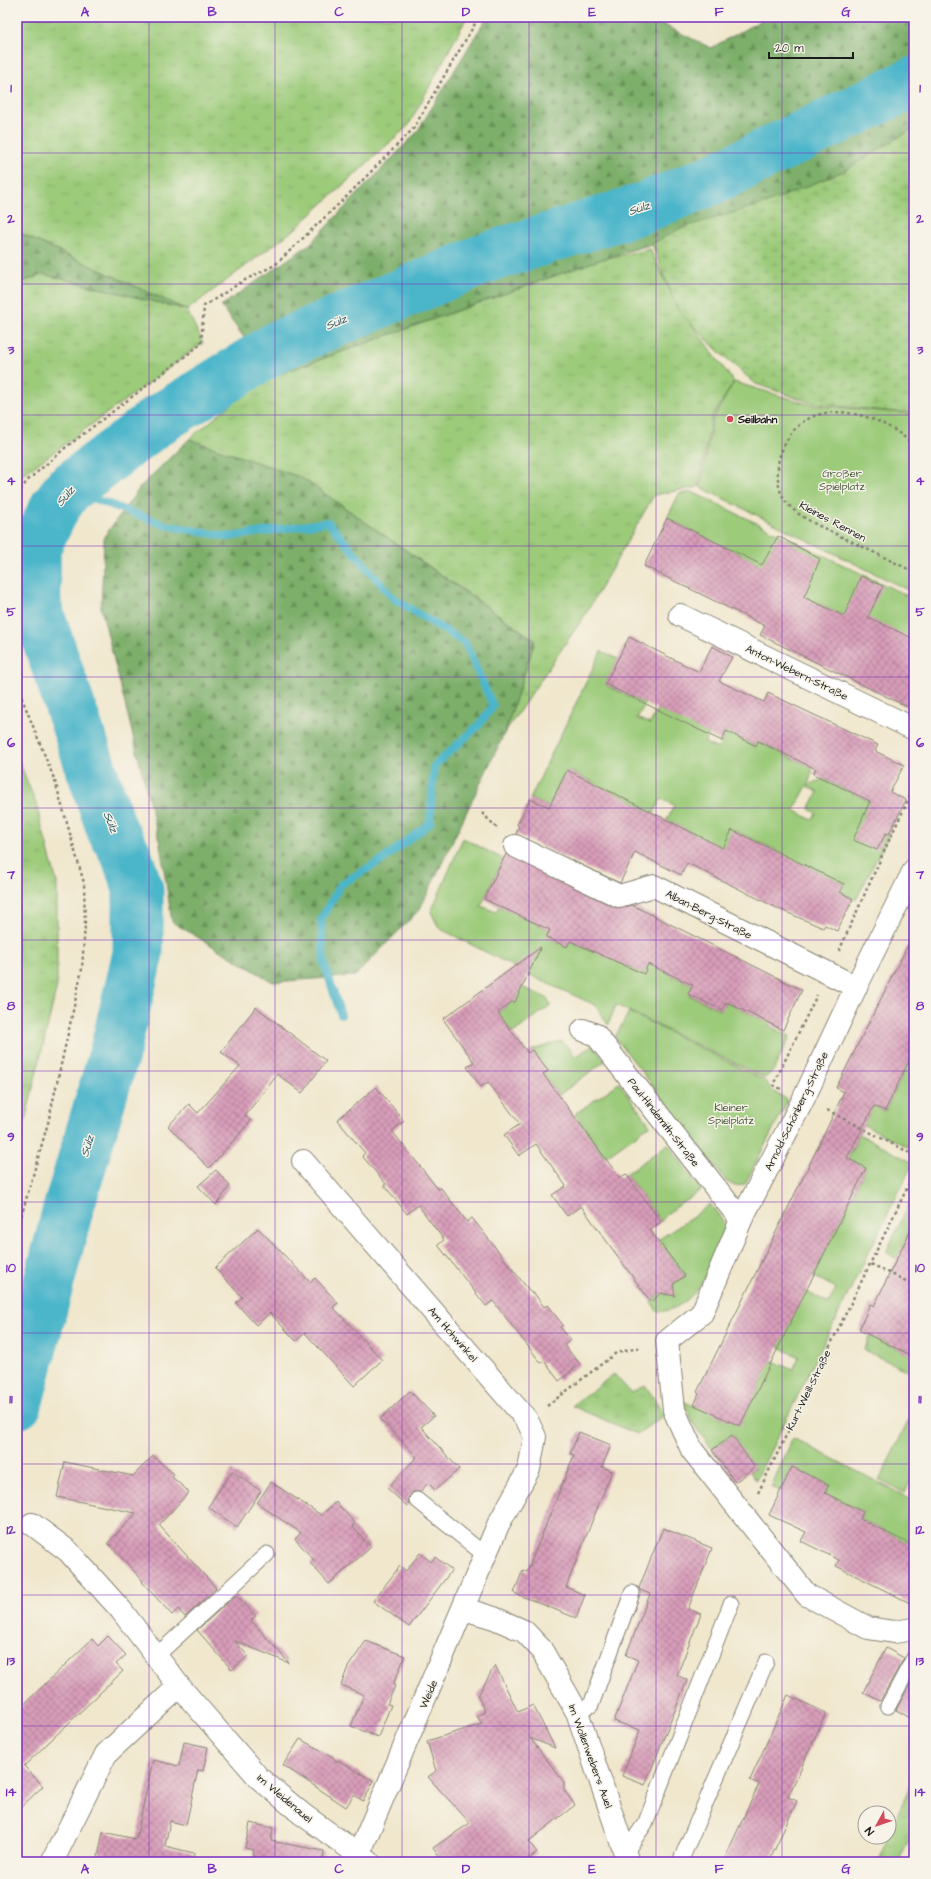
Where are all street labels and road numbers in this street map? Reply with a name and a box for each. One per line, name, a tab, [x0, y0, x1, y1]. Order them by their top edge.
street label: Kleines Rennen	[797, 498, 869, 546]
street label: Anton-Webern-Straße	[743, 641, 851, 704]
street label: Alban-Berg-Straße	[662, 886, 755, 944]
street label: Arnold-Schönberg-Straße	[761, 1049, 833, 1174]
street label: Paul-Hindemith-Straße	[624, 1075, 703, 1170]
street label: Am Hohwinkel	[424, 1303, 481, 1365]
street label: Kurt-Weill-Straße	[782, 1347, 834, 1433]
street label: Weide	[416, 1678, 441, 1711]
street label: Im Wollenwebers Auel	[565, 1702, 616, 1810]
street label: Im Weidenauel	[254, 1771, 316, 1826]

